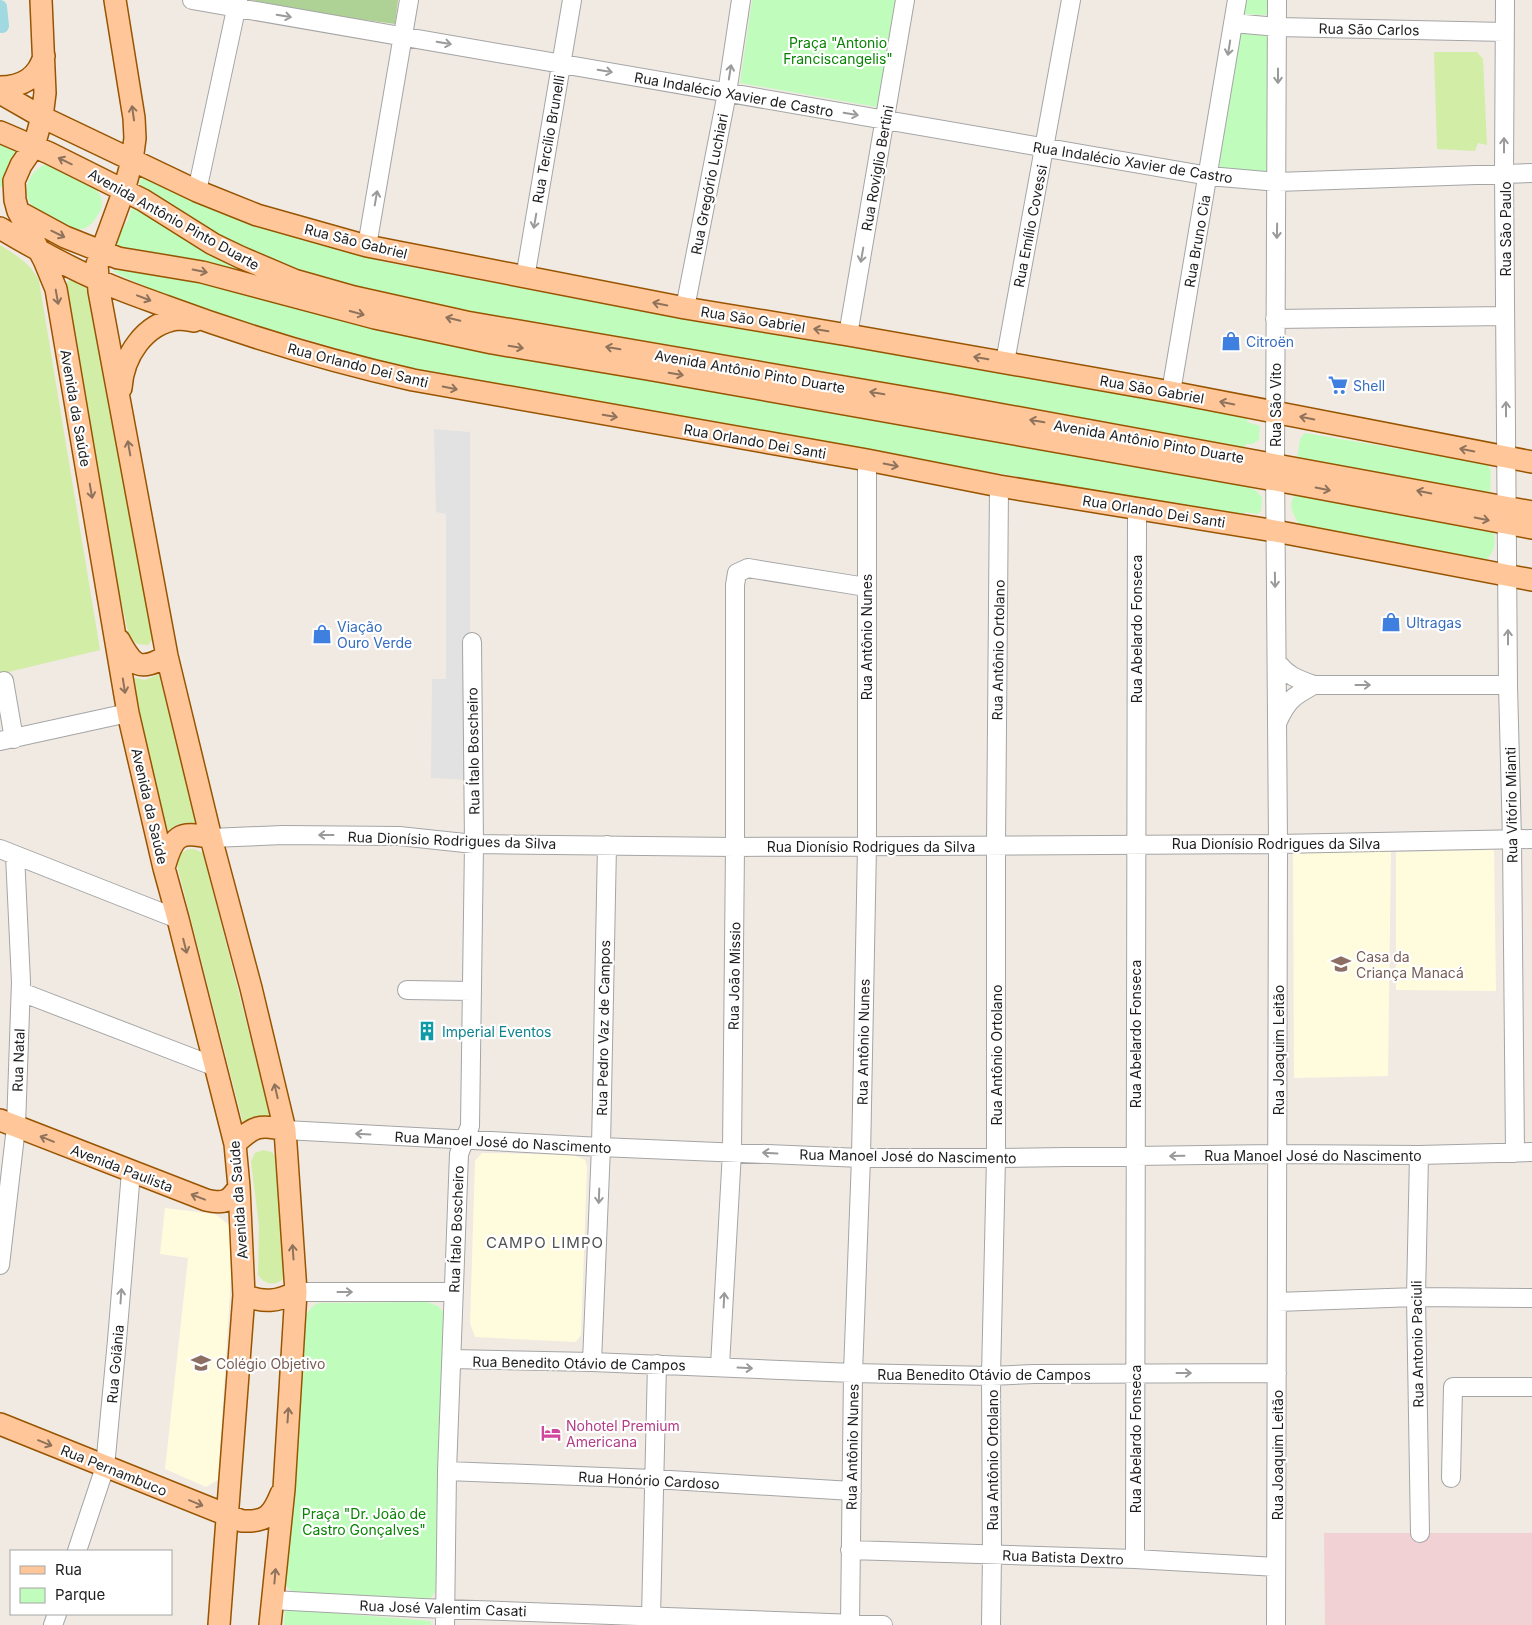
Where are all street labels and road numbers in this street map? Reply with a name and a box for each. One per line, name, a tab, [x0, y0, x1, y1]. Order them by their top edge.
street label: Rua São Carlos	[1318, 20, 1420, 38]
street label: Rua Indalécio Xavier de Castro	[633, 68, 835, 120]
street label: Rua Tercílio Brunelli	[528, 73, 568, 205]
street label: Rua Roviglio Bertini	[858, 104, 896, 232]
street label: Rua Gregório Luchiari	[687, 112, 731, 256]
street label: Rua Indalécio Xavier de Castro	[1032, 138, 1234, 186]
street label: Rua Emílio Covessi	[1010, 163, 1050, 289]
street label: Avenida Antônio Pinto Duarte	[85, 165, 263, 273]
street label: Rua São Paulo	[1497, 181, 1514, 277]
street label: Rua Bruno Cia	[1180, 193, 1214, 289]
street label: Rua São Gabriel	[303, 220, 409, 262]
street label: Rua São Gabriel	[700, 302, 806, 336]
street label: Rua Orlando Dei Santi	[286, 339, 430, 391]
street label: Avenida Antônio Pinto Duarte	[653, 346, 847, 396]
street label: Avenida da Saúde	[57, 348, 95, 468]
street label: Rua São Vito	[1267, 363, 1284, 447]
street label: Rua São Gabriel	[1099, 371, 1205, 407]
street label: Avenida Antônio Pinto Duarte	[1052, 416, 1246, 466]
street label: Rua Orlando Dei Santi	[682, 420, 828, 462]
street label: Rua Orlando Dei Santi	[1081, 491, 1227, 531]
street label: Rua Abelardo Fonseca	[1128, 555, 1145, 703]
street label: Rua Antônio Nunes	[858, 574, 875, 700]
street label: Rua Antônio Ortolano	[988, 579, 1008, 721]
street label: Rua Ítalo Boscheiro	[463, 687, 483, 815]
street label: Avenida da Saúde	[128, 746, 172, 866]
street label: Rua Vitório Mianti	[1501, 747, 1521, 863]
street label: Rua Dionísio Rodrigues da Silva	[347, 828, 557, 852]
street label: Rua Dionísio Rodrigues da Silva	[1172, 835, 1380, 852]
street label: Rua Dionísio Rodrigues da Silva	[767, 838, 975, 855]
street label: Rua João Missio	[725, 922, 743, 1030]
street label: Rua Pedro Vaz de Campos	[593, 940, 613, 1116]
street label: Rua Abelardo Fonseca	[1127, 960, 1144, 1108]
street label: Rua Antônio Nunes	[853, 979, 873, 1105]
street label: Rua Antônio Ortolano	[988, 985, 1005, 1125]
street label: Rua Joaquim Leitão	[1270, 985, 1287, 1115]
street label: Rua Natal	[8, 1028, 28, 1092]
street label: Rua Manoel José do Nascimento	[394, 1128, 612, 1156]
street label: Avenida da Saúde	[225, 1140, 251, 1260]
street label: Avenida Paulista	[68, 1141, 176, 1195]
street label: Rua Manoel José do Nascimento	[799, 1146, 1017, 1166]
street label: Rua Manoel José do Nascimento	[1204, 1147, 1422, 1164]
street label: Rua Ítalo Boscheiro	[445, 1165, 467, 1293]
street label: Rua Antonio Paciuli	[1407, 1280, 1427, 1408]
street label: Rua Goiânia	[103, 1324, 127, 1404]
street label: Rua Benedito Otávio de Campos	[472, 1353, 686, 1373]
street label: Rua Abelardo Fonseca	[1127, 1365, 1144, 1513]
street label: Rua Benedito Otávio de Campos	[877, 1366, 1091, 1383]
street label: Rua Antônio Nunes	[842, 1384, 862, 1510]
street label: Rua Antônio Ortolano	[984, 1390, 1001, 1530]
street label: Rua Joaquim Leitão	[1269, 1390, 1286, 1520]
street label: Rua Pernambuco	[58, 1441, 170, 1499]
street label: Rua Honório Cardoso	[578, 1468, 720, 1492]
street label: Rua Batista Dextro	[1002, 1546, 1124, 1568]
street label: Rua José Valentim Casati	[359, 1597, 527, 1619]

